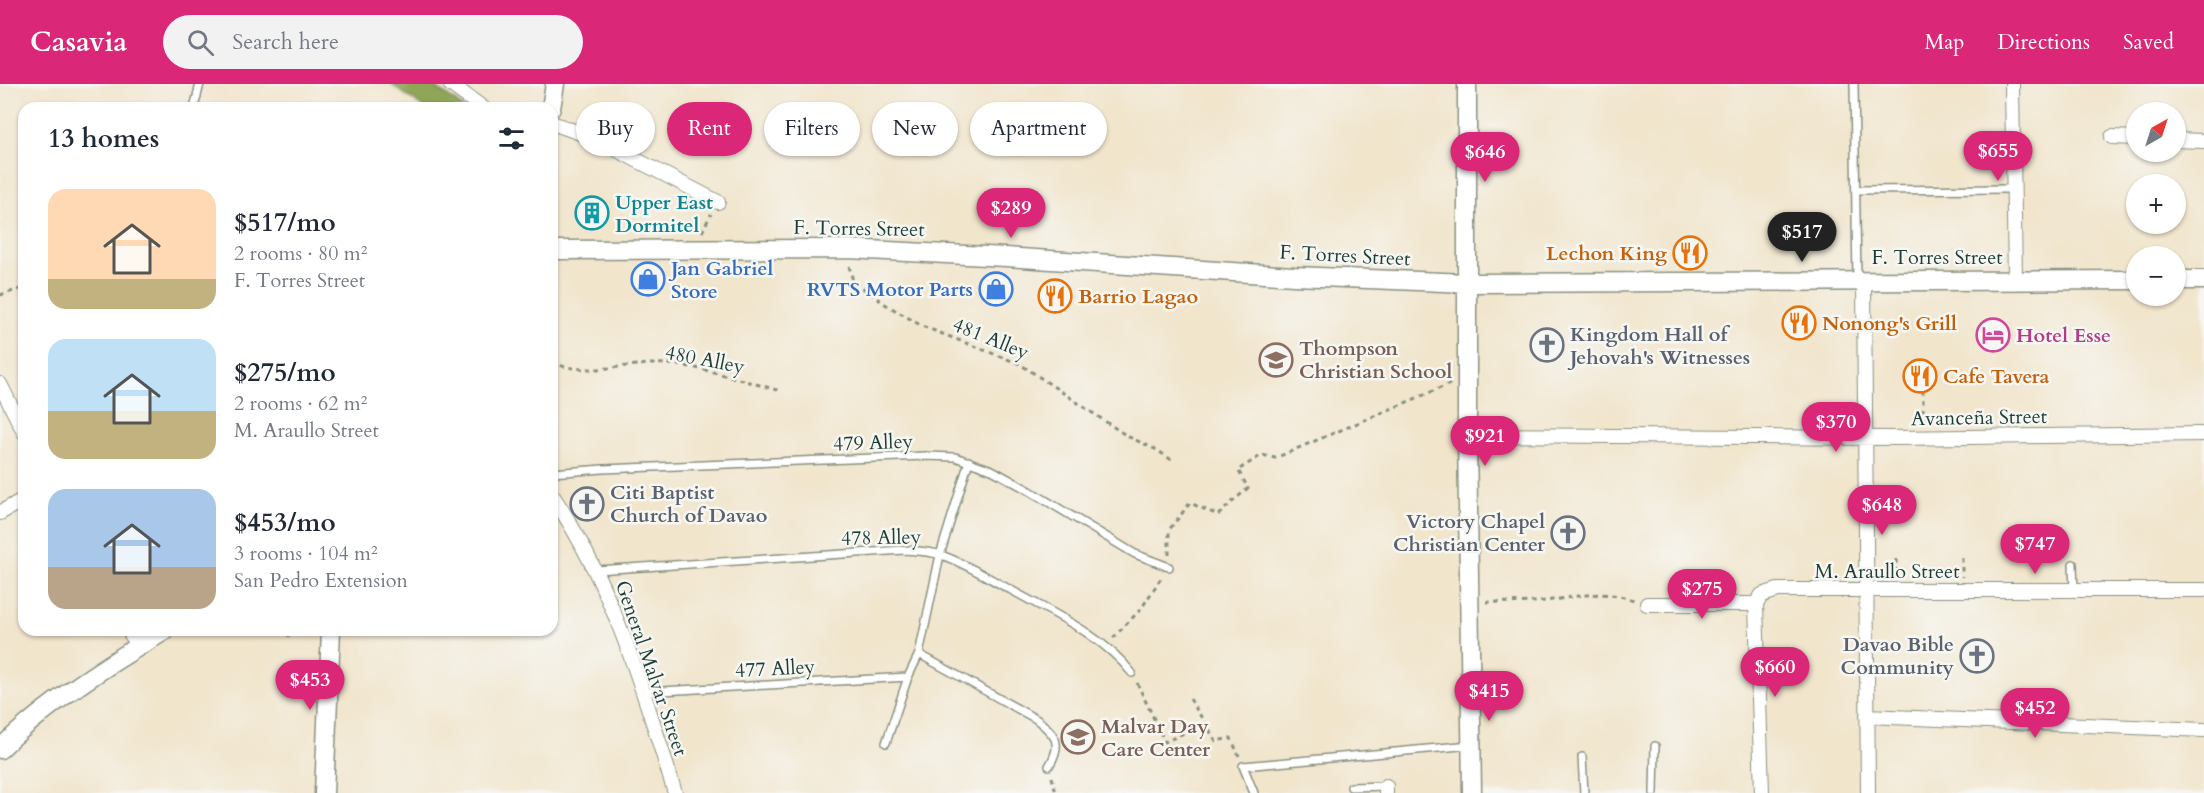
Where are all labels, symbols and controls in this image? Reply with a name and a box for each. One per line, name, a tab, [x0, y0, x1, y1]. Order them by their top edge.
search box	[163, 15, 583, 69]
text: Casavia	[30, 23, 127, 61]
icon: search	[184, 26, 217, 59]
text: Search here	[232, 27, 339, 57]
text: Map	[1924, 28, 1964, 57]
text: Directions	[1997, 28, 2090, 57]
text: Saved	[2123, 28, 2174, 57]
chip: Buy	[576, 102, 655, 156]
chip: Rent	[667, 102, 752, 156]
chip: Filters	[764, 102, 860, 156]
chip: New	[872, 102, 958, 156]
chip: Apartment	[970, 102, 1107, 156]
north arrow	[2126, 102, 2186, 162]
map controls	[2126, 102, 2186, 306]
text: 13 homes	[48, 121, 159, 156]
icon: filters	[495, 122, 528, 155]
pin: $655	[1962, 131, 2034, 182]
pin: $646	[1449, 132, 1521, 183]
text: $655	[1978, 137, 2018, 164]
text: $646	[1465, 138, 1505, 165]
button: +	[2126, 174, 2186, 234]
pin: $289	[975, 188, 1047, 239]
place label: Upper East Dormitel	[615, 189, 713, 239]
text: $289	[991, 194, 1031, 221]
building icon: Upper East Dormitel	[574, 195, 610, 231]
text: $517/mo	[234, 205, 336, 240]
pin: $517	[1766, 212, 1838, 263]
icon: home	[96, 213, 168, 285]
street label: F. Torres Street	[793, 214, 925, 243]
text: $517	[1782, 218, 1822, 245]
restaurant icon: Lechon King	[1672, 235, 1708, 271]
street label: F. Torres Street	[1279, 239, 1412, 272]
text: 2 rooms · 80 m²	[234, 240, 367, 267]
place label: Lechon King	[1546, 240, 1667, 267]
street label: F. Torres Street	[1871, 244, 2003, 271]
button: −	[2126, 246, 2186, 306]
place label: Jan Gabriel Store	[668, 255, 773, 305]
shop icon: Jan Gabriel Store	[630, 261, 666, 297]
text: F. Torres Street	[234, 267, 365, 294]
shop icon: RVTS Motor Parts	[978, 271, 1014, 307]
place label: RVTS Motor Parts	[807, 276, 973, 303]
restaurant icon: Barrio Lagao	[1037, 278, 1073, 314]
place label: Barrio Lagao	[1078, 283, 1198, 310]
restaurant icon: Nonong's Grill	[1781, 305, 1817, 341]
place label: Nonong's Grill	[1822, 310, 1957, 337]
street label: 481 Alley	[949, 311, 1033, 366]
hotel icon: Hotel Esse	[1975, 317, 2011, 353]
place label: Kingdom Hall of Jehovah's Witnesses	[1567, 321, 1750, 371]
place label: Hotel Esse	[2016, 322, 2111, 349]
church icon: Kingdom Hall of Jehovah's Witnesses	[1529, 327, 1565, 363]
place label: Thompson Christian School	[1299, 335, 1452, 385]
street label: 480 Alley	[663, 339, 747, 380]
school or university icon: Thompson Christian School	[1258, 342, 1294, 378]
text: $275/mo	[234, 355, 336, 390]
restaurant icon: Cafe Tavera	[1902, 358, 1938, 394]
icon: home	[96, 363, 168, 435]
place label: Cafe Tavera	[1943, 363, 2049, 390]
text: 2 rooms · 62 m²	[234, 390, 367, 417]
pin: $370	[1800, 402, 1872, 453]
street label: Avanceña Street	[1911, 403, 2048, 432]
text: $370	[1816, 408, 1856, 435]
pin: $921	[1449, 416, 1521, 467]
text: M. Araullo Street	[234, 417, 379, 444]
text: $921	[1465, 422, 1505, 449]
street label: 479 Alley	[832, 428, 914, 457]
place label: Citi Baptist Church of Davao	[610, 479, 767, 529]
pin: $648	[1846, 485, 1918, 536]
church icon: Citi Baptist Church of Davao	[569, 486, 605, 522]
text: $648	[1862, 491, 1902, 518]
text: $453/mo	[234, 505, 336, 540]
place label: Victory Chapel Christian Center	[1393, 508, 1546, 558]
icon: home	[96, 513, 168, 585]
church icon: Victory Chapel Christian Center	[1550, 515, 1586, 551]
street label: 478 Alley	[841, 523, 922, 552]
pin: $747	[1999, 524, 2071, 575]
text: $747	[2015, 530, 2055, 557]
text: 3 rooms · 104 m²	[234, 540, 378, 567]
street label: M. Araullo Street	[1815, 558, 1960, 585]
text: San Pedro Extension	[234, 567, 408, 594]
pin: $275	[1666, 569, 1738, 620]
text: $275	[1682, 575, 1722, 602]
street label: General Malvar Street	[609, 577, 694, 760]
place label: Davao Bible Community	[1841, 631, 1955, 681]
church icon: Davao Bible Community	[1959, 638, 1995, 674]
pin: $660	[1739, 647, 1811, 698]
street label: 477 Alley	[734, 653, 816, 684]
text: $660	[1755, 653, 1795, 680]
pin: $453	[274, 660, 346, 711]
text: $453	[290, 666, 330, 693]
pin: $415	[1453, 671, 1525, 722]
text: $415	[1469, 677, 1509, 704]
pin: $452	[1999, 688, 2071, 739]
text: $452	[2015, 694, 2055, 721]
place label: Malvar Day Care Center	[1101, 713, 1211, 763]
school or university icon: Malvar Day Care Center	[1060, 719, 1096, 755]

